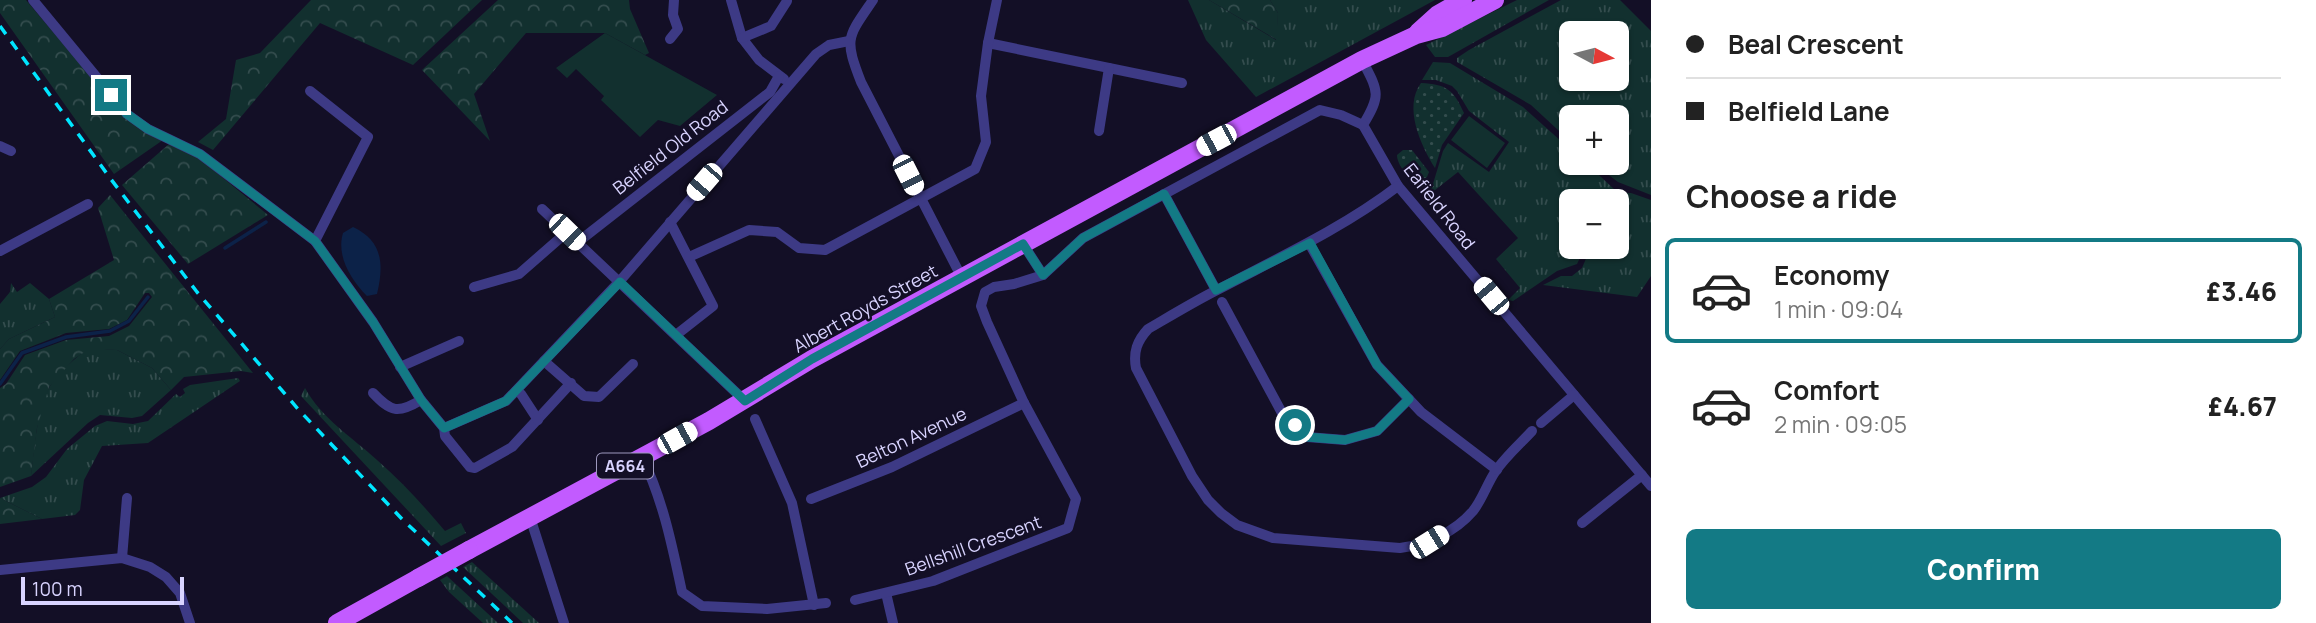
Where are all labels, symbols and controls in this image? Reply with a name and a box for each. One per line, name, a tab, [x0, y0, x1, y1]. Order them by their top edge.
north arrow	[1559, 21, 1629, 91]
map controls	[1559, 21, 1629, 259]
text: Beal Crescent	[1728, 26, 1904, 62]
route end	[95, 79, 127, 111]
text: Belfield Lane	[1728, 93, 1890, 129]
street label: Belfield Old Road	[608, 95, 732, 199]
button: +	[1559, 105, 1629, 175]
car	[1193, 121, 1240, 159]
car	[890, 152, 927, 198]
street label: Eafield Road	[1399, 158, 1481, 254]
car	[683, 159, 726, 205]
text: Choose a ride	[1686, 174, 1897, 218]
button: −	[1559, 189, 1629, 259]
car	[545, 210, 590, 254]
text: Economy	[1774, 257, 1889, 293]
street label: Albert Royds Street	[789, 258, 941, 358]
icon: car	[1690, 259, 1753, 322]
car	[1470, 273, 1513, 319]
text: £3.46	[2206, 273, 2277, 309]
text: 1 min · 09:04	[1774, 293, 1903, 325]
text: Comfort	[1774, 372, 1880, 408]
icon: car	[1690, 374, 1753, 437]
text: £4.67	[2208, 388, 2277, 424]
street label: Belton Avenue	[852, 401, 970, 473]
text: 2 min · 09:05	[1774, 408, 1907, 440]
route start	[1279, 409, 1311, 441]
car	[654, 419, 701, 457]
road number: A664	[597, 453, 653, 478]
street label: Bellshill Crescent	[902, 509, 1044, 581]
car	[1406, 522, 1453, 562]
button: Confirm	[1686, 529, 2281, 609]
scale bar	[21, 574, 184, 606]
text: 100 m	[32, 576, 83, 602]

